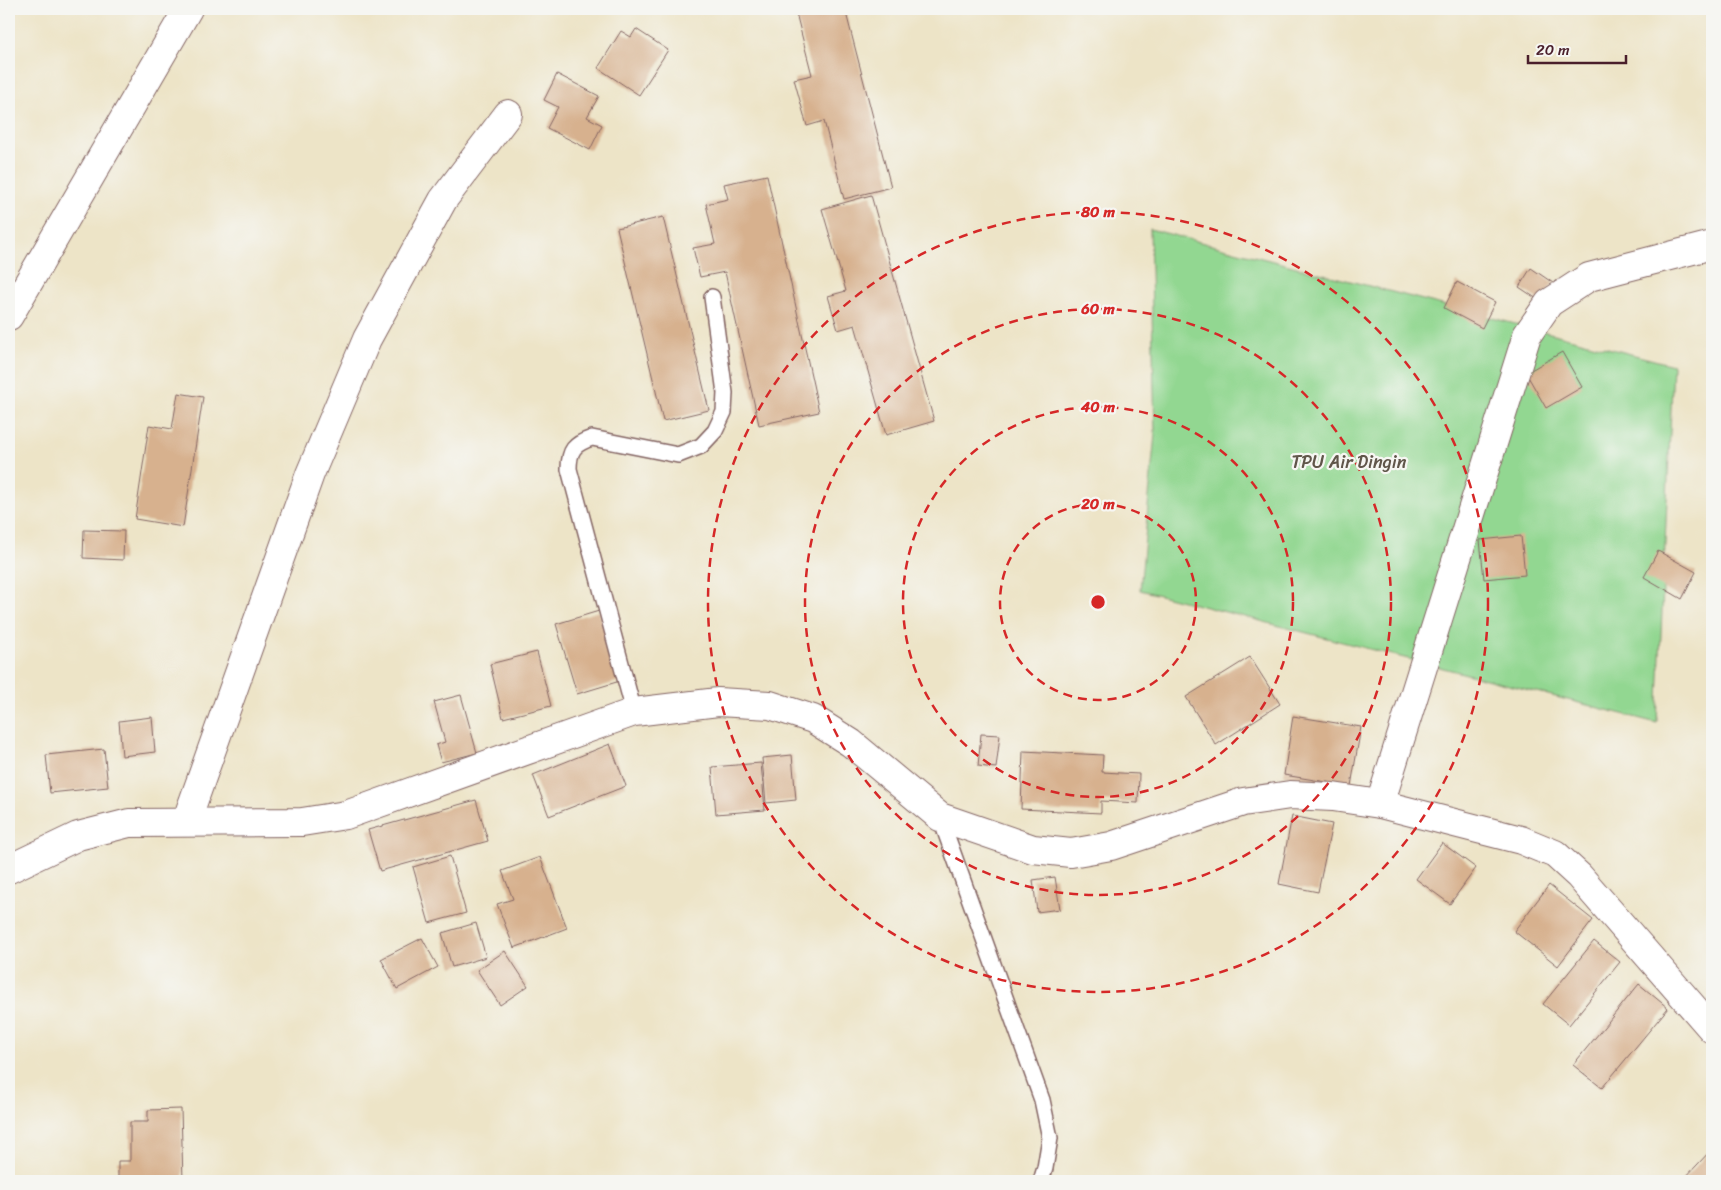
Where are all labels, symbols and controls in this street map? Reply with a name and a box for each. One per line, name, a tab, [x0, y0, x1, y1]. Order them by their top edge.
scale bar	[1528, 32, 1626, 64]
text: 20 m	[1536, 37, 1570, 63]
text: 80 m	[1080, 199, 1115, 225]
text: 60 m	[1080, 296, 1115, 322]
text: 40 m	[1080, 394, 1116, 420]
park label: TPU Air Dingin	[1291, 446, 1407, 478]
text: 20 m	[1080, 491, 1115, 517]
centre of rings	[1089, 593, 1107, 611]

